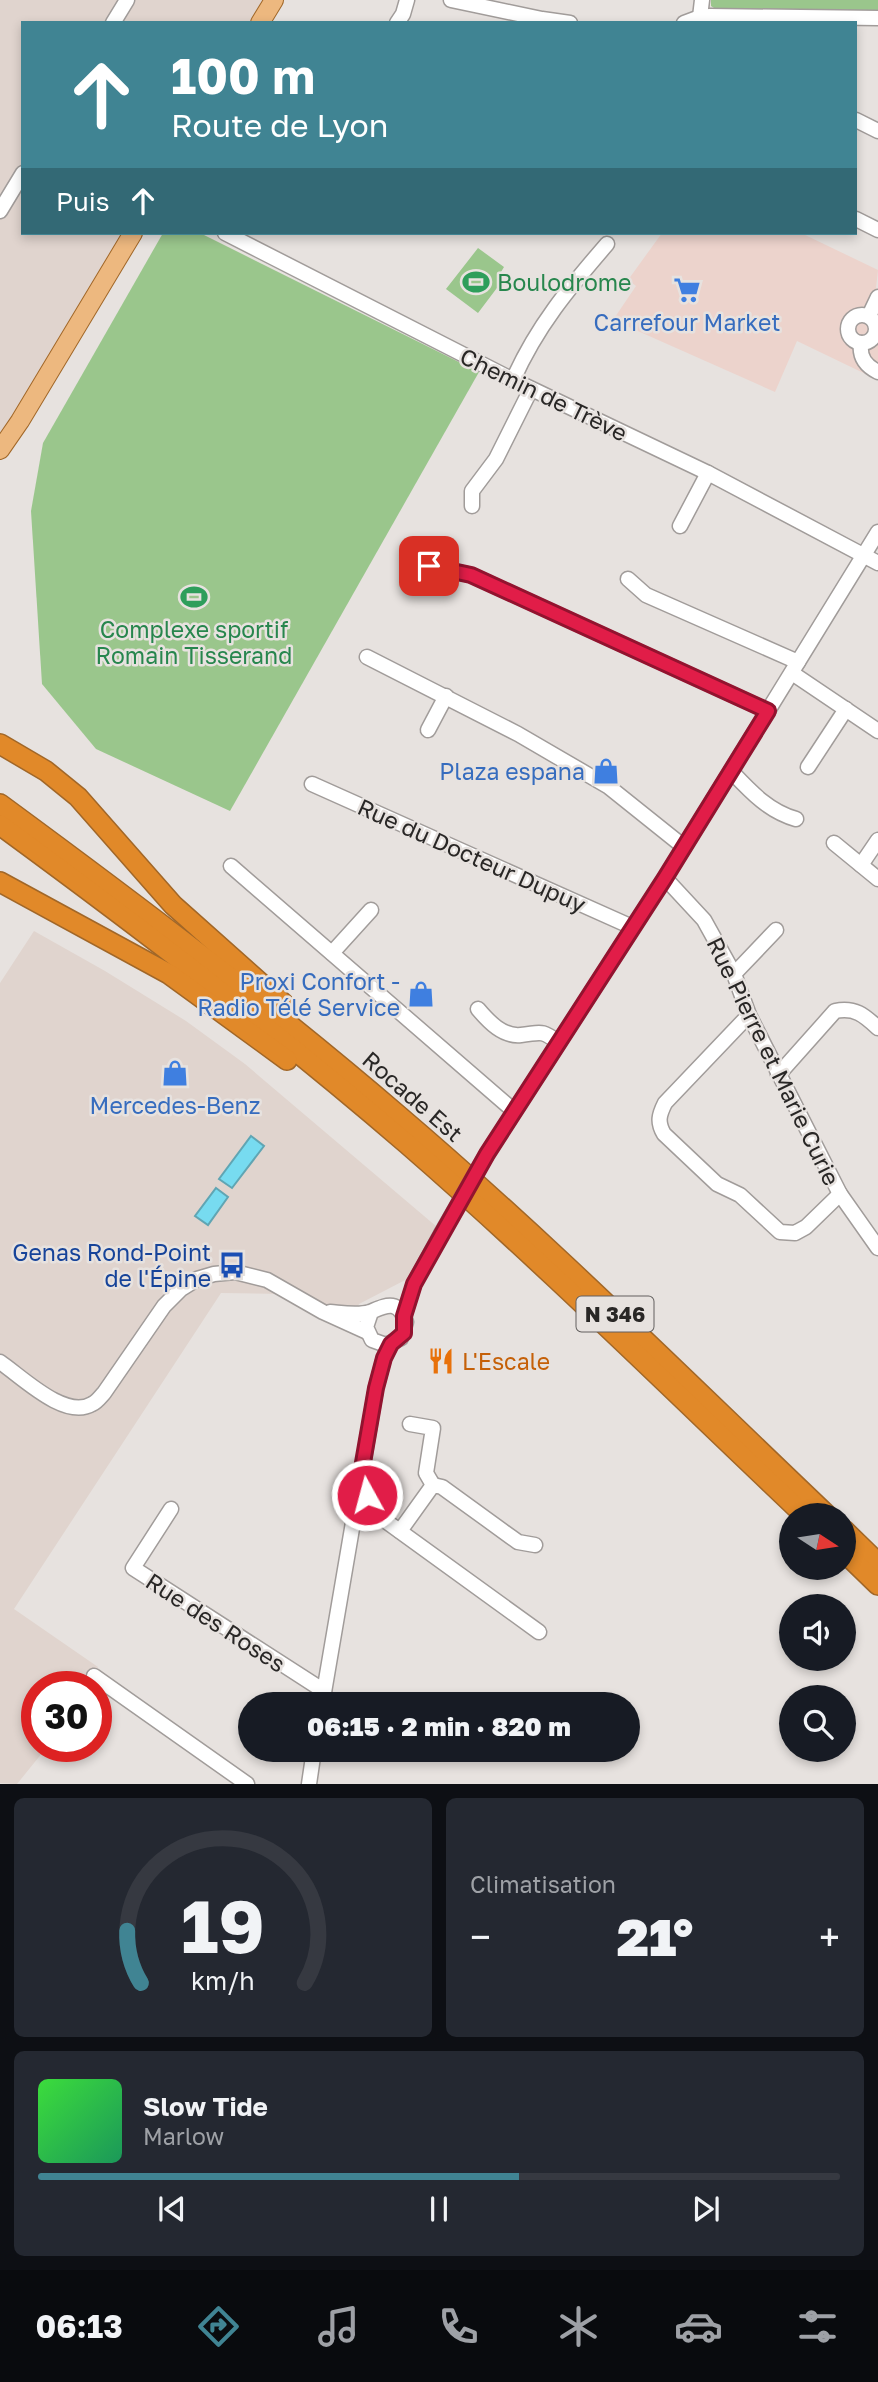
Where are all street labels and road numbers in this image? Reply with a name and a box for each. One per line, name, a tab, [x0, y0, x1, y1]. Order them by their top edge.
street label: Chemin de Trève	[456, 341, 632, 447]
street label: Rue du Docteur Dupuy	[354, 792, 590, 918]
street label: Rue Pierre et Marie Curie	[702, 932, 846, 1190]
street label: Rocade Est	[357, 1045, 469, 1147]
road number: N 346	[576, 1296, 654, 1332]
street label: Rue des Roses	[141, 1567, 291, 1677]

